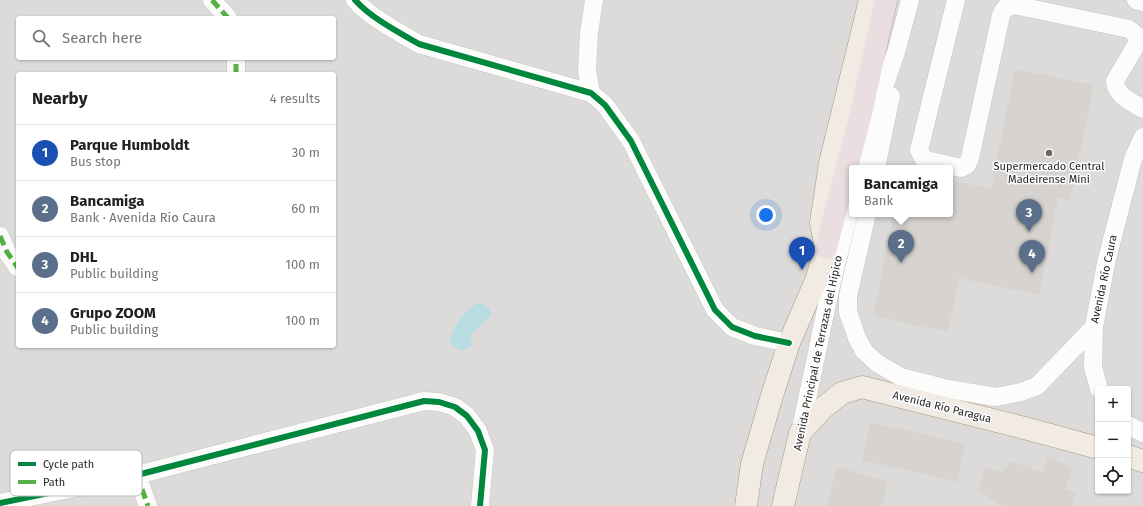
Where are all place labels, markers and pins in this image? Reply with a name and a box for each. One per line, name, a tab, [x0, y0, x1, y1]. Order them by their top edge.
marker: Supermercado Central Madeirense Mini	[1044, 148, 1054, 158]
place label: Supermercado Central Madeirense Mini	[994, 160, 1104, 186]
pin: 3	[1016, 199, 1042, 232]
pin: 2	[888, 230, 914, 263]
pin: 1	[789, 237, 815, 270]
pin: 4	[1019, 240, 1045, 273]

